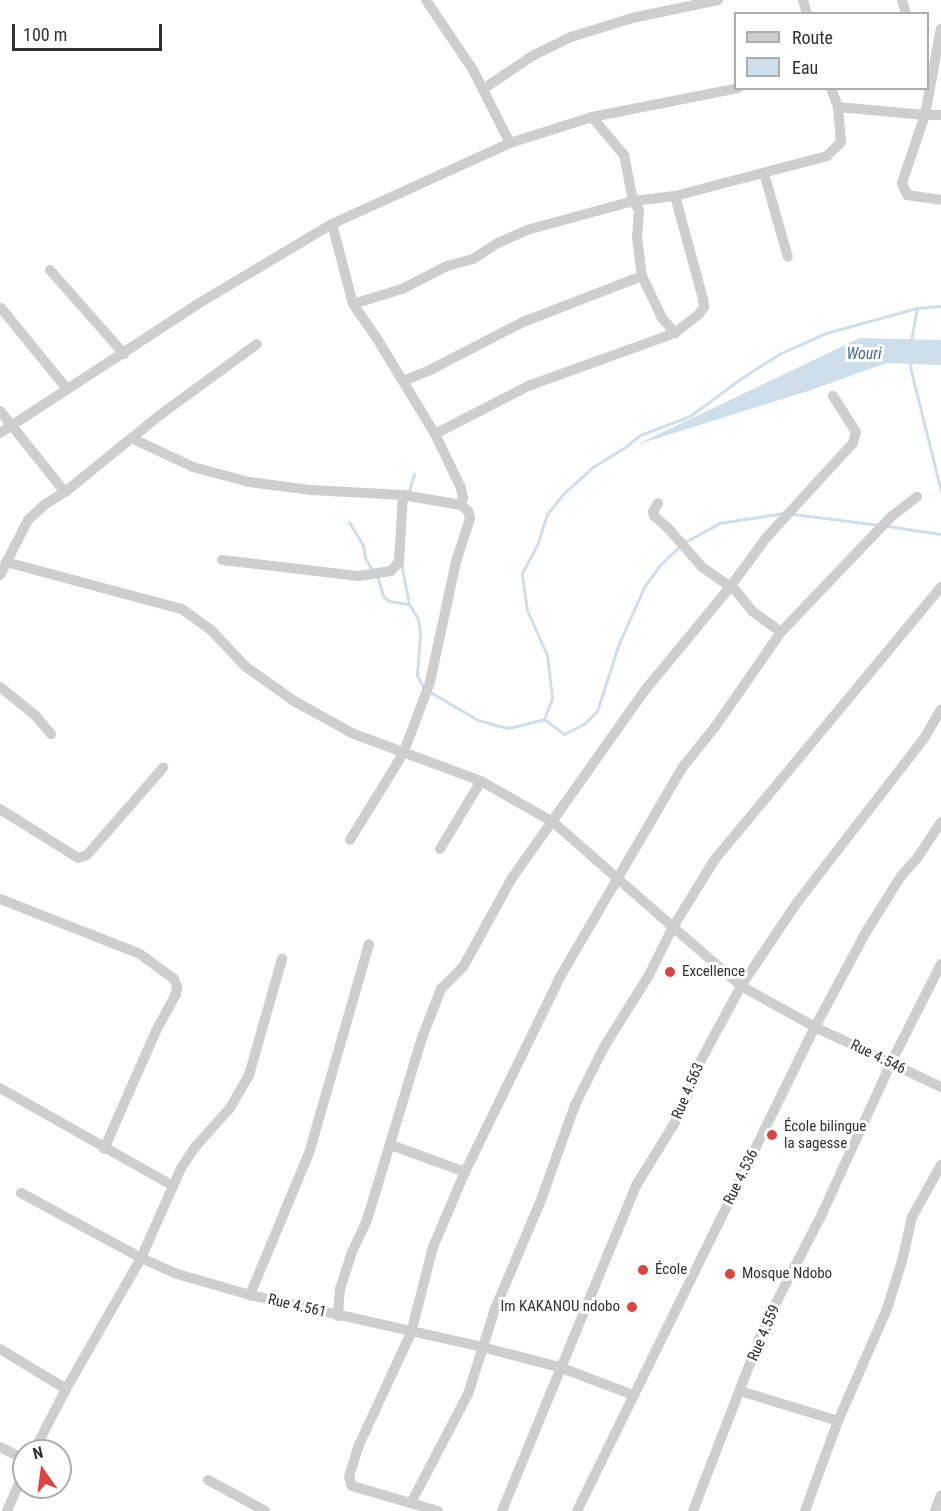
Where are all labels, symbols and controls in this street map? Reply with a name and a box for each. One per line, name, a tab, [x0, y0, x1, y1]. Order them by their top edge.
scale bar	[15, 12, 165, 50]
legend	[734, 12, 929, 90]
text: 100 m	[23, 24, 67, 45]
text: Route	[792, 27, 833, 48]
text: Eau	[792, 57, 818, 78]
water label: Wouri	[846, 344, 882, 364]
place label: Excellence	[682, 963, 745, 981]
marker: Excellence	[663, 965, 677, 979]
street label: Rue 4.546	[847, 1036, 909, 1078]
street label: Rue 4.563	[668, 1060, 708, 1122]
place label: École bilingue la sagesse	[784, 1117, 866, 1152]
marker: École bilingue la sagesse	[765, 1128, 779, 1142]
street label: Rue 4.536	[720, 1146, 762, 1208]
place label: École	[655, 1261, 687, 1279]
marker: École	[636, 1263, 650, 1277]
place label: Mosque Ndobo	[742, 1265, 832, 1283]
marker: Mosque Ndobo	[723, 1267, 737, 1281]
street label: Rue 4.561	[266, 1291, 328, 1321]
place label: Im KAKANOU ndobo	[501, 1298, 620, 1316]
marker: Im KAKANOU ndobo	[625, 1300, 639, 1314]
street label: Rue 4.559	[744, 1302, 784, 1364]
north arrow	[12, 1439, 72, 1499]
text: N	[31, 1443, 45, 1463]

